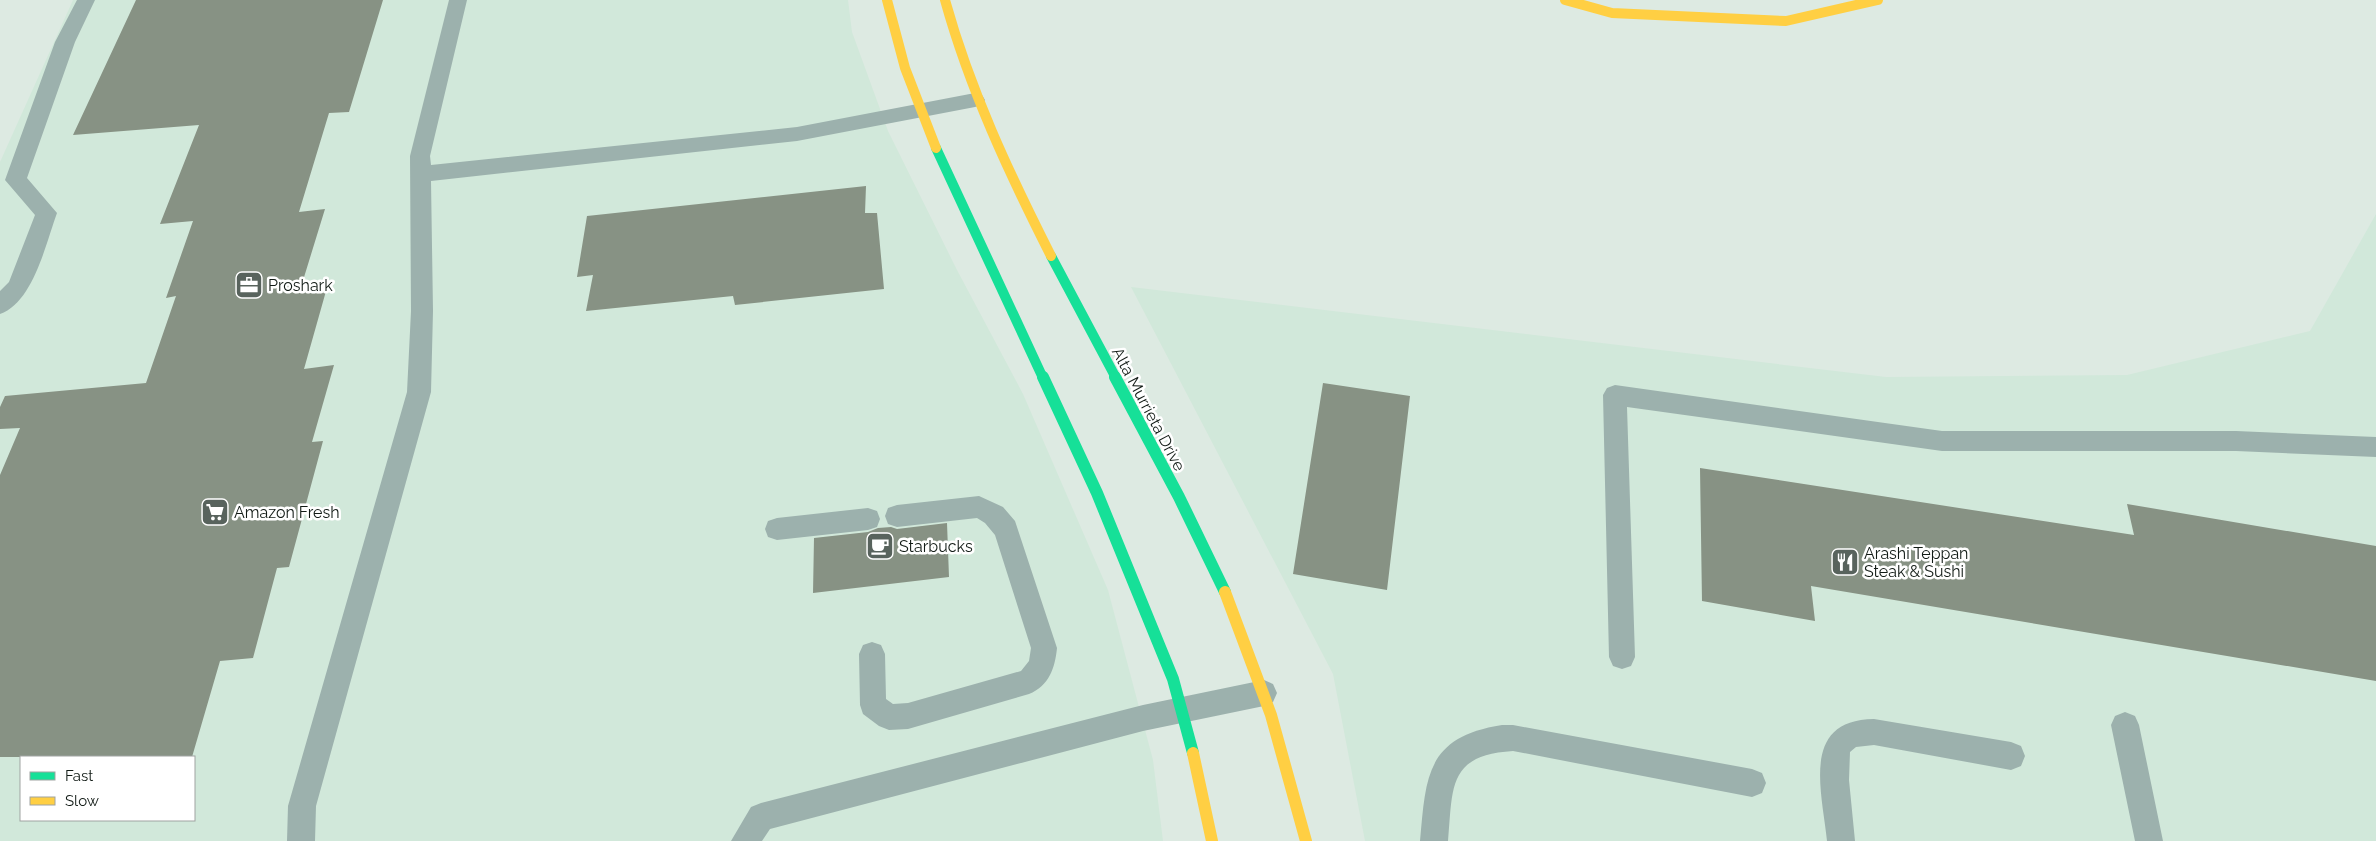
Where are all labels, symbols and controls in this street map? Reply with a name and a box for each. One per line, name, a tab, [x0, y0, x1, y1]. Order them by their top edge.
office icon: Proshark	[234, 270, 264, 300]
place label: Proshark	[268, 276, 333, 295]
street label: Alta Murrieta Drive	[1108, 344, 1189, 474]
supermarket icon: Amazon Fresh	[200, 497, 230, 527]
place label: Amazon Fresh	[234, 503, 339, 522]
cafe icon: Starbucks	[865, 531, 895, 561]
place label: Starbucks	[899, 537, 973, 556]
place label: Arashi Teppan Steak & Sushi	[1864, 544, 1968, 581]
restaurant icon: Arashi Teppan Steak & Sushi	[1830, 547, 1860, 577]
legend	[20, 756, 195, 821]
text: Fast	[65, 767, 93, 785]
text: Slow	[65, 792, 99, 810]

